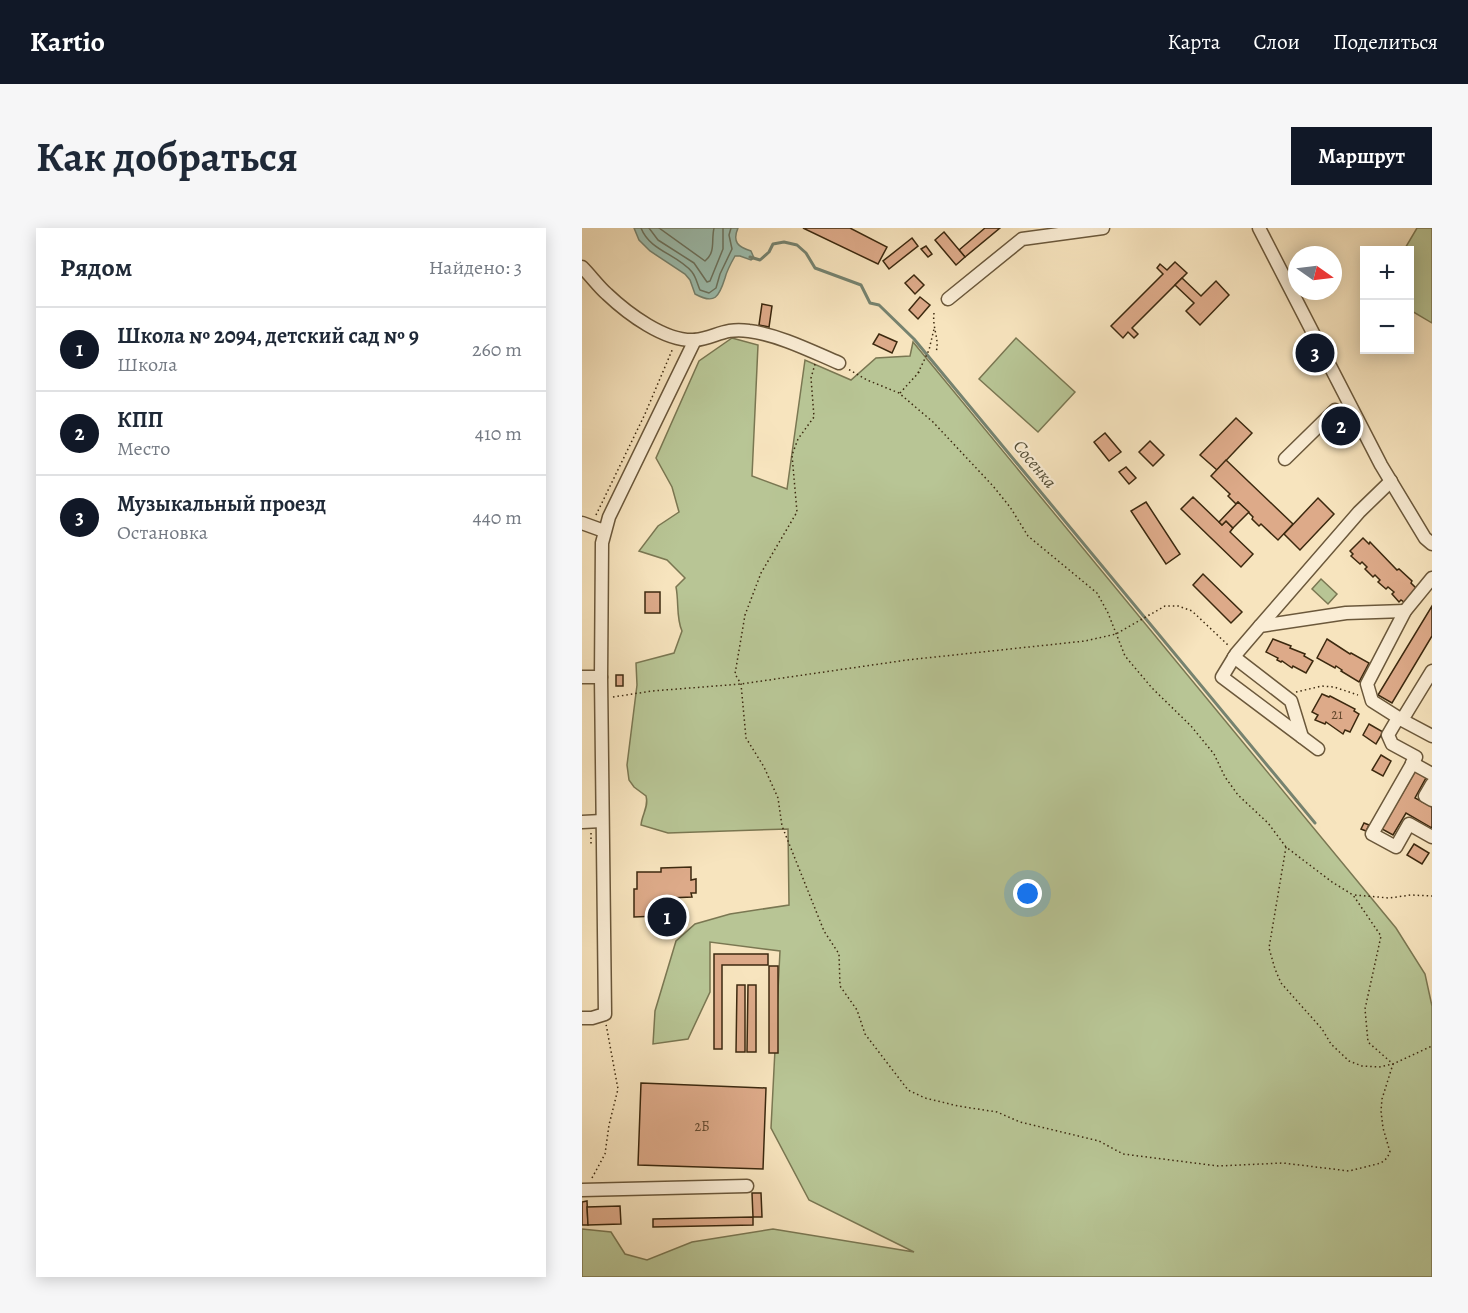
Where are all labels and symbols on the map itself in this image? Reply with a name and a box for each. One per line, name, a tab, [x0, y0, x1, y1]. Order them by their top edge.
north arrow	[1288, 246, 1342, 300]
pin: 3	[1296, 330, 1334, 376]
pin: 2	[1322, 404, 1360, 448]
water label: Сосенка	[1008, 435, 1062, 493]
house number: 21	[1331, 705, 1343, 724]
your location	[1013, 879, 1042, 908]
pin: 1	[648, 894, 686, 940]
house number: 2Б	[695, 1117, 710, 1136]

